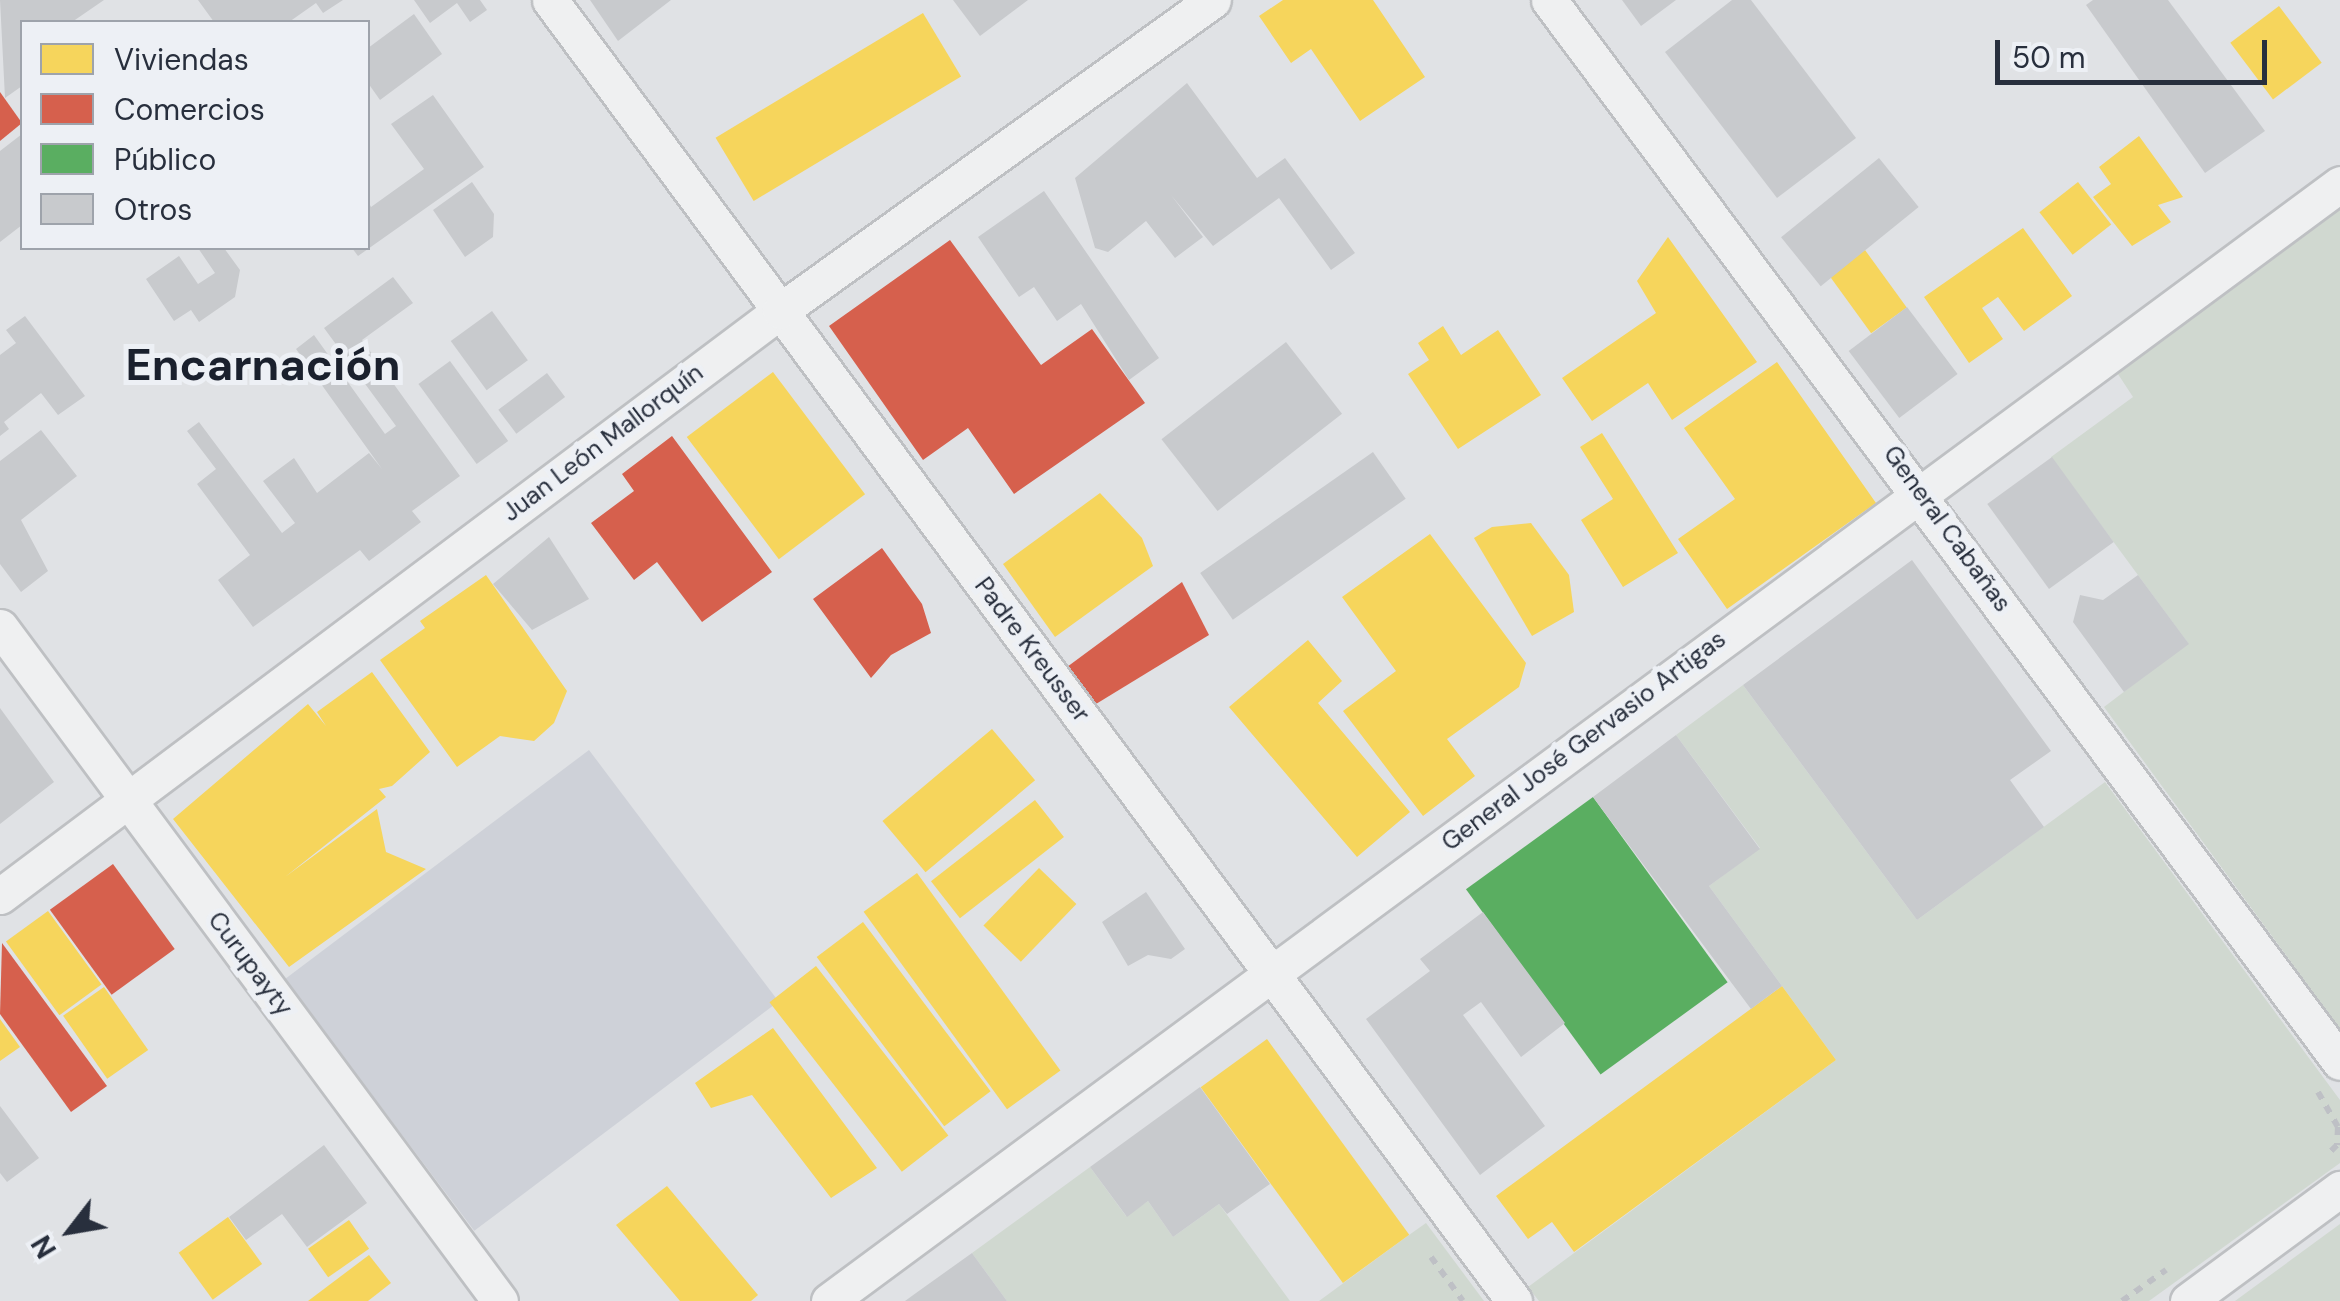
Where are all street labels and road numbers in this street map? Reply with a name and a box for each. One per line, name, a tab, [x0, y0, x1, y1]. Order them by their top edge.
street label: Juan León Mallorquín	[497, 358, 709, 528]
street label: General Cabañas	[1877, 440, 2017, 618]
street label: Padre Kreusser	[968, 572, 1096, 728]
street label: General José Gervasio Artigas	[1436, 624, 1732, 858]
street label: Curupayty	[201, 906, 299, 1022]

